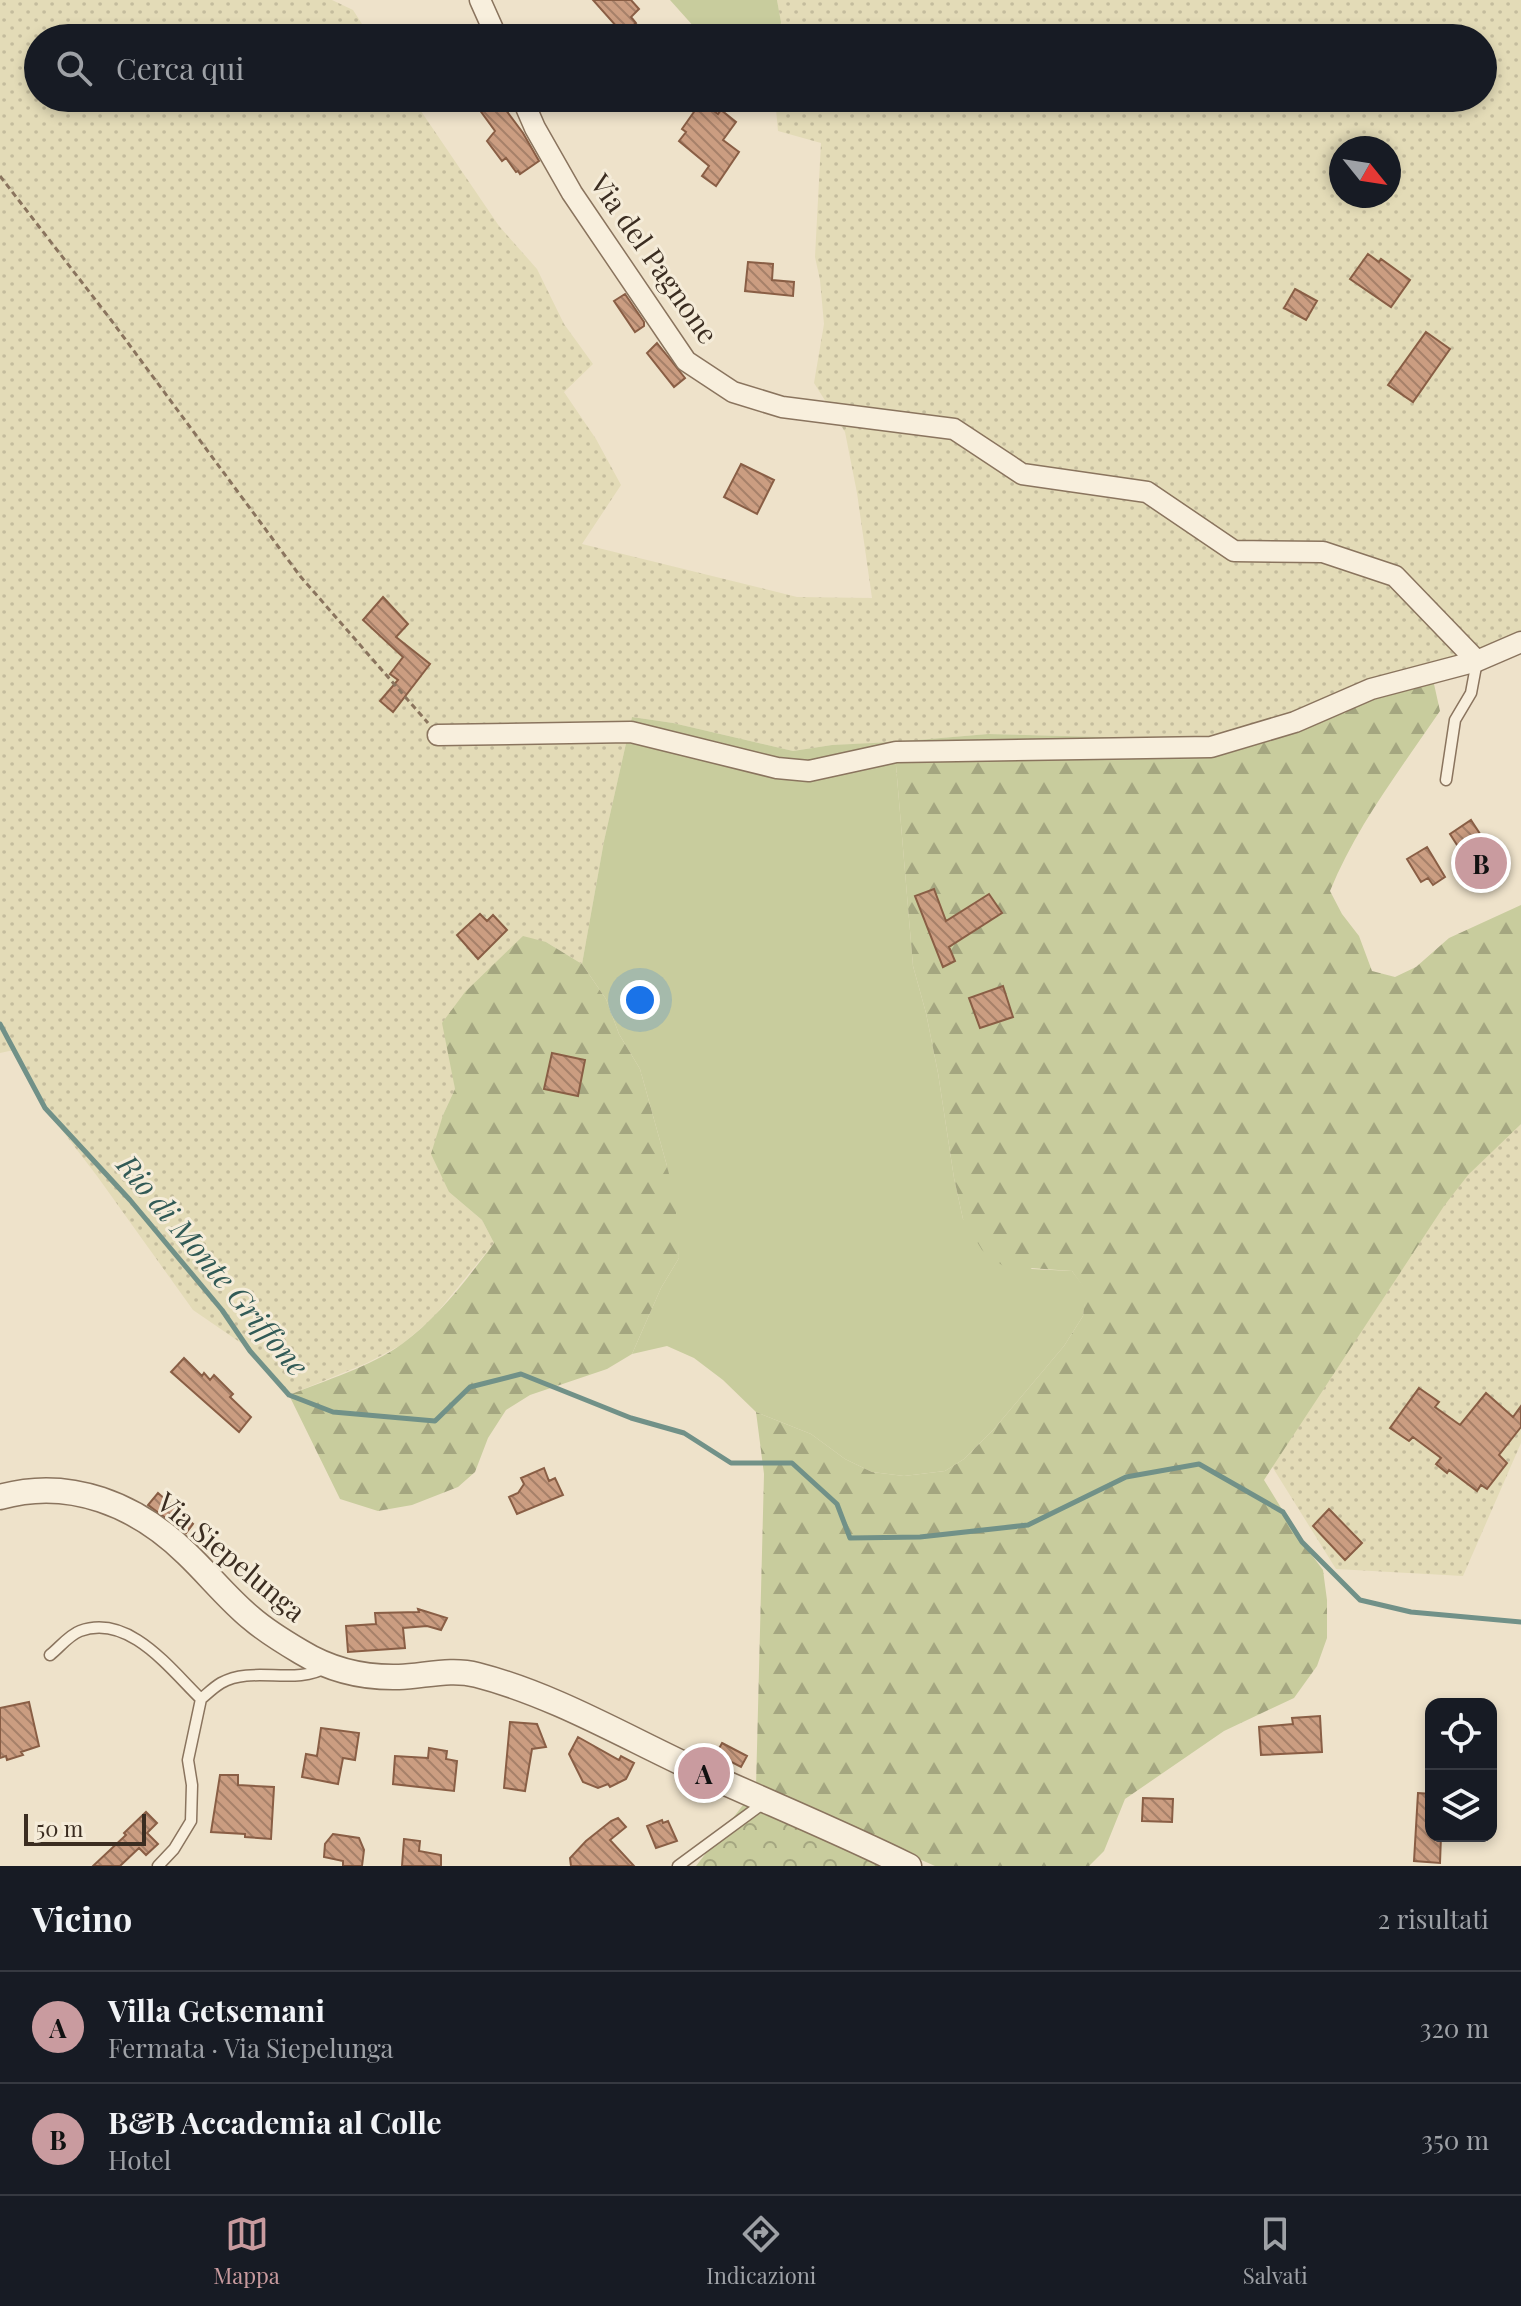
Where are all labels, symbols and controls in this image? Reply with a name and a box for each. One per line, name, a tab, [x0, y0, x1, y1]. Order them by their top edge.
search box	[24, 24, 1497, 112]
icon: search	[52, 46, 96, 90]
text: Cerca qui	[116, 48, 244, 88]
north arrow	[1329, 136, 1401, 208]
street label: Via del Pagnone	[582, 165, 727, 350]
pin: B	[1455, 833, 1507, 893]
your location	[620, 980, 660, 1020]
water label: Rio di Monte Griffone	[108, 1145, 318, 1384]
street label: Via Siepelunga	[149, 1482, 314, 1629]
map controls	[1425, 1698, 1497, 1842]
button: locate	[1425, 1698, 1497, 1770]
pin: A	[678, 1743, 730, 1803]
button: layers	[1425, 1770, 1497, 1842]
scale bar	[24, 1810, 146, 1846]
text: 50 m	[36, 1813, 83, 1843]
text: Vicino	[32, 1895, 132, 1941]
text: 2 risultati	[1378, 1901, 1489, 1936]
text: Villa Getsemani	[108, 1990, 325, 2030]
text: A	[49, 2010, 67, 2045]
text: 320 m	[1420, 2010, 1489, 2045]
text: Fermata · Via Siepelunga	[108, 2030, 393, 2065]
text: B&B Accademia al Colle	[108, 2102, 442, 2142]
text: B	[49, 2122, 67, 2157]
text: 350 m	[1421, 2122, 1489, 2157]
text: Hotel	[108, 2142, 171, 2177]
tab: Mappa	[213, 2212, 280, 2290]
tab: Indicazioni	[706, 2212, 816, 2290]
tab: Salvati	[1243, 2212, 1308, 2290]

